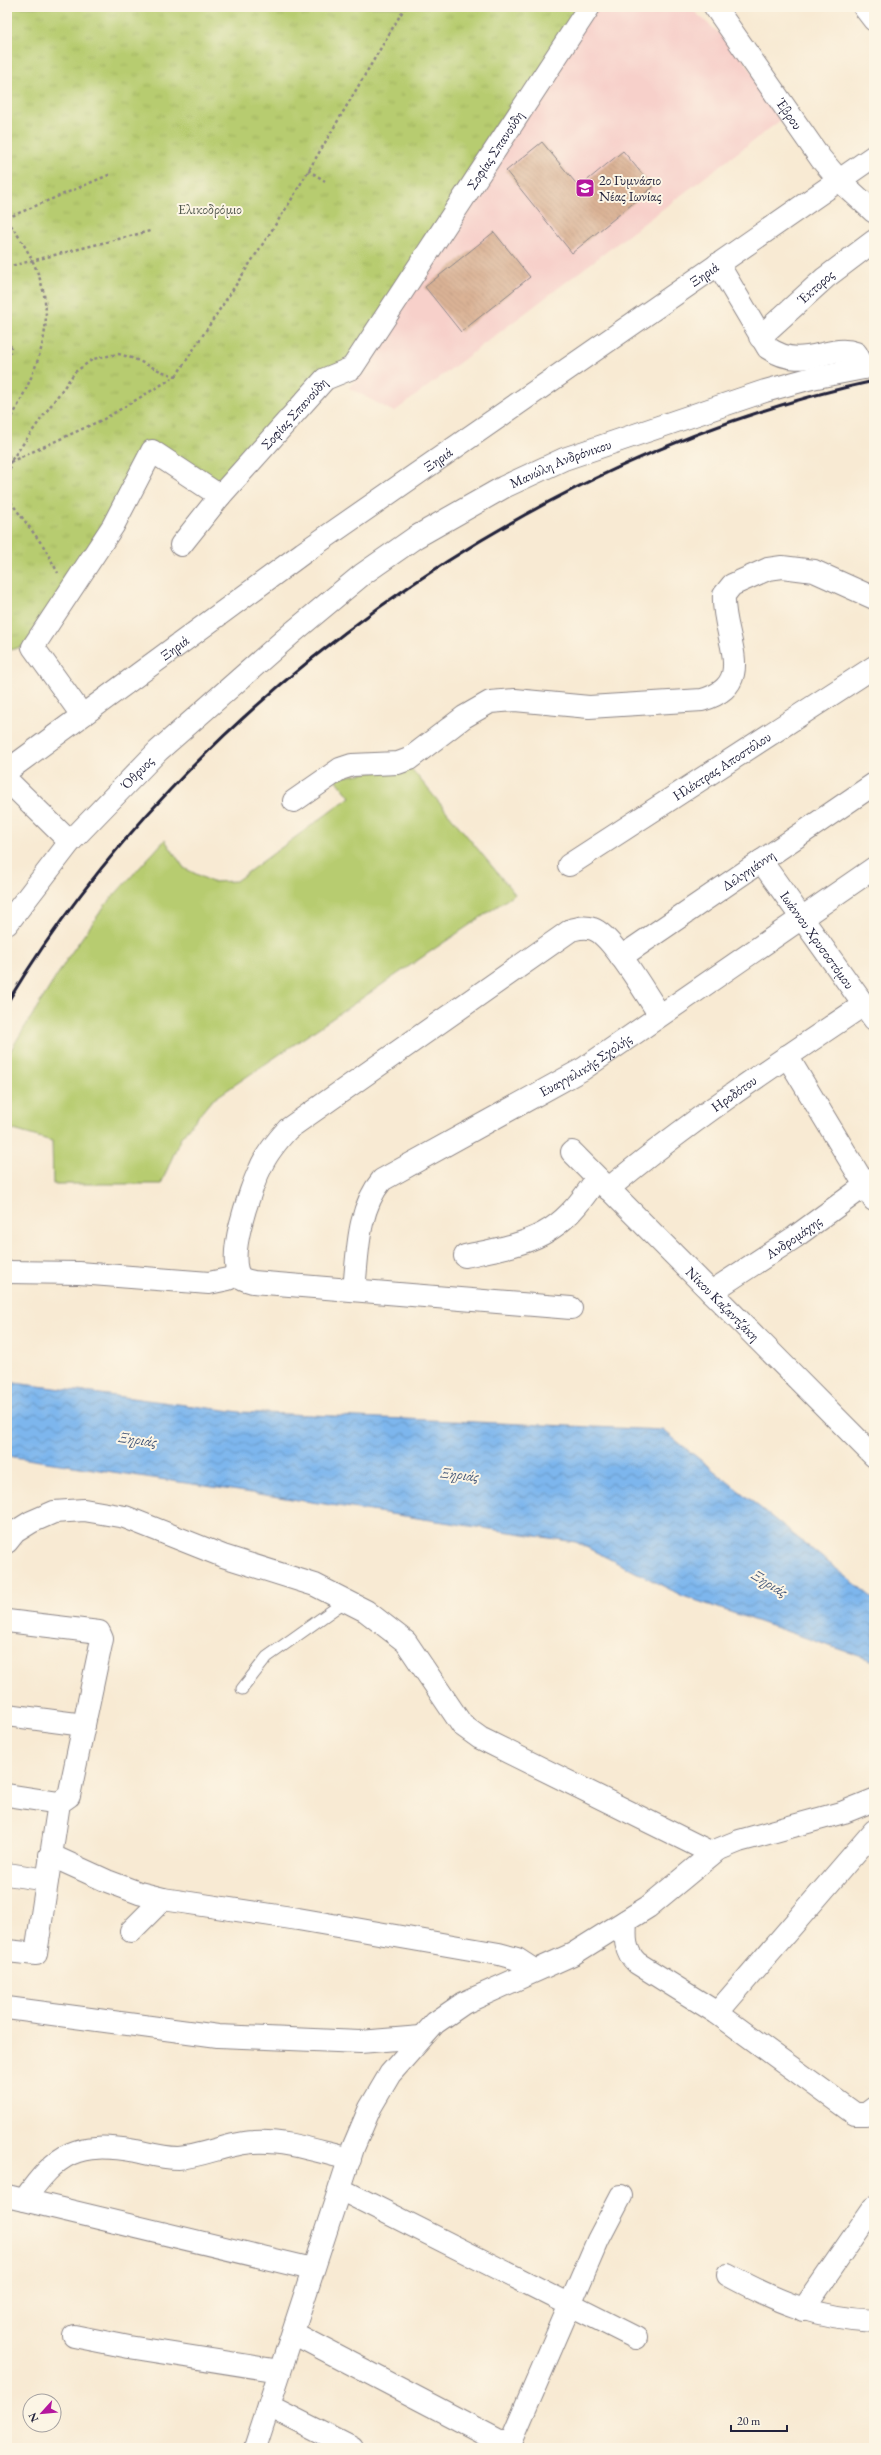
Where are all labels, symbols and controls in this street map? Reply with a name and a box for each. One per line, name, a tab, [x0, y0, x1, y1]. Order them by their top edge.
street label: Έβρου	[772, 94, 807, 133]
street label: Σοφίας Σπανούδη	[463, 107, 527, 193]
place label: 2ο Γυμνάσιο Νέας Ιωνίας	[599, 171, 662, 205]
school or university icon: 2ο Γυμνάσιο Νέας Ιωνίας	[574, 177, 596, 199]
park label: Ελικοδρόμιο	[178, 200, 242, 218]
street label: Ξηριά	[686, 258, 722, 290]
street label: Έκτορος	[793, 265, 838, 308]
street label: Σοφίας Σπανούδη	[257, 374, 331, 453]
street label: Μανώλη Ανδρόνικου	[507, 435, 614, 492]
street label: Ξηριά	[420, 443, 456, 475]
street label: Ξηριά	[157, 631, 193, 664]
street label: Ηλέκτρας Αποστόλου	[669, 727, 774, 804]
street label: Όθρυος	[116, 752, 158, 794]
street label: Δελγηιάννη	[718, 846, 778, 895]
street label: Ιωάννου Χρυσοστόμου	[776, 887, 859, 992]
street label: Ευαγγελικής Σχολής	[536, 1029, 635, 1100]
street label: Ηροδότου	[707, 1071, 760, 1116]
street label: Ανδρομάχης	[761, 1212, 825, 1263]
street label: Νίκου Καζαντζάκη	[682, 1263, 764, 1345]
water label: Ξηριάς	[117, 1427, 159, 1452]
water label: Ξηριάς	[439, 1462, 481, 1487]
water label: Ξηριάς	[747, 1564, 792, 1602]
north arrow	[22, 2393, 62, 2433]
scale bar	[731, 2407, 787, 2433]
text: N	[25, 2410, 41, 2425]
text: 20 m	[737, 2413, 761, 2429]

